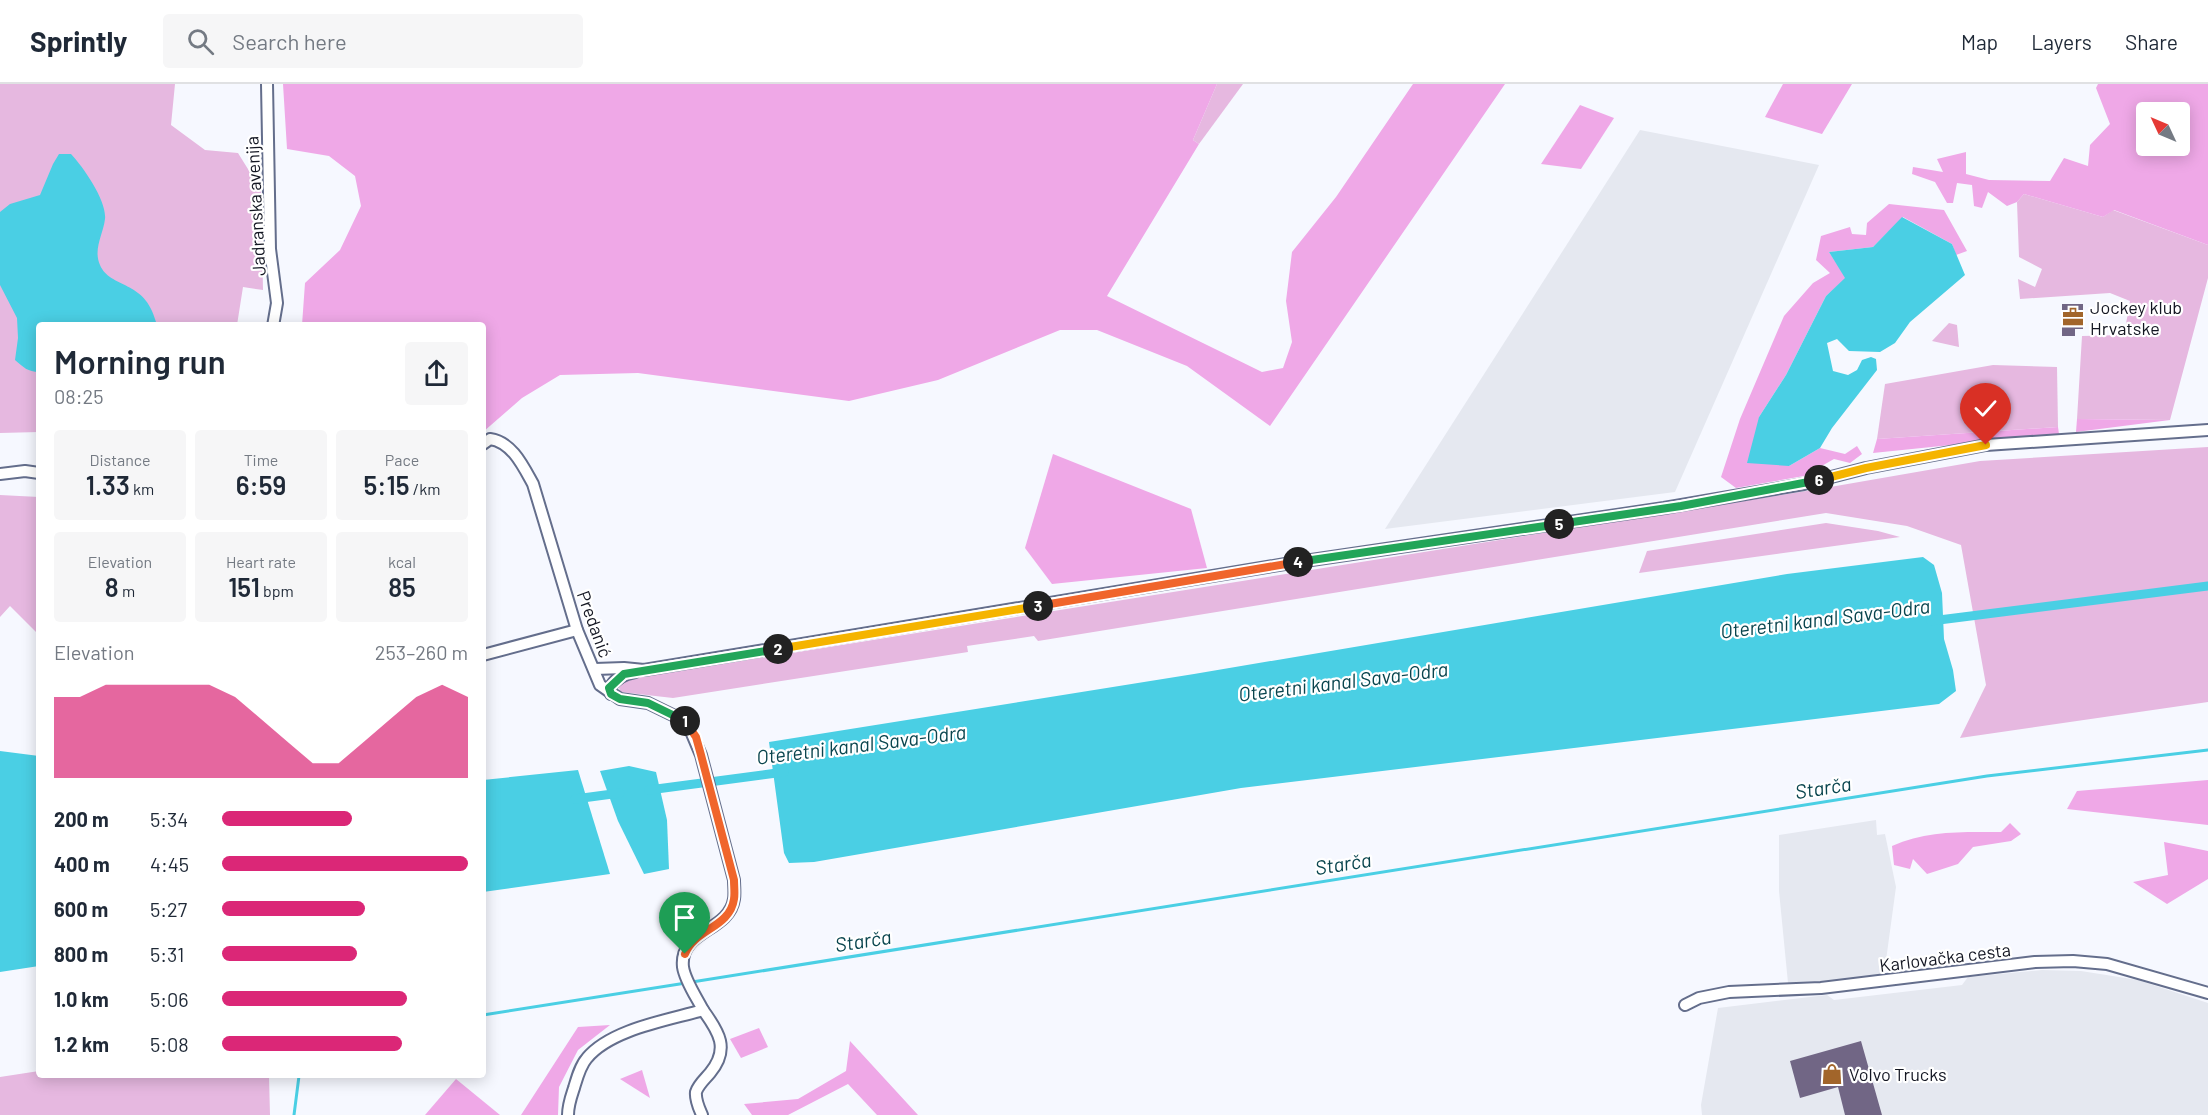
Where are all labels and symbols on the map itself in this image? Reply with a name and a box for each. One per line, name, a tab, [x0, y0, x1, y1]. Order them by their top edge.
north arrow	[2136, 102, 2190, 156]
street label: Jadranska avenija	[240, 136, 270, 276]
place label: Jockey klub Hrvatske	[2090, 296, 2182, 339]
office icon: Jockey klub Hrvatske	[2061, 305, 2085, 329]
pin	[1960, 383, 2011, 445]
pin: 6	[1804, 465, 1834, 495]
pin: 5	[1544, 509, 1574, 539]
pin: 4	[1283, 547, 1313, 577]
street label: Predanić	[573, 588, 617, 660]
pin: 3	[1023, 591, 1053, 621]
water label: Oteretni kanal Sava-Odra	[1719, 593, 1931, 643]
pin: 2	[763, 634, 793, 664]
water label: Oteretni kanal Sava-Odra	[1237, 656, 1449, 706]
pin: 1	[670, 706, 700, 736]
water label: Oteretni kanal Sava-Odra	[755, 719, 967, 769]
water label: Starča	[1793, 771, 1853, 803]
water label: Starča	[1313, 847, 1373, 879]
pin	[659, 892, 710, 954]
water label: Starča	[833, 924, 893, 956]
street label: Karlovačka cesta	[1878, 938, 2012, 976]
shop icon: Volvo Trucks	[1820, 1062, 1844, 1086]
place label: Volvo Trucks	[1849, 1063, 1947, 1085]

